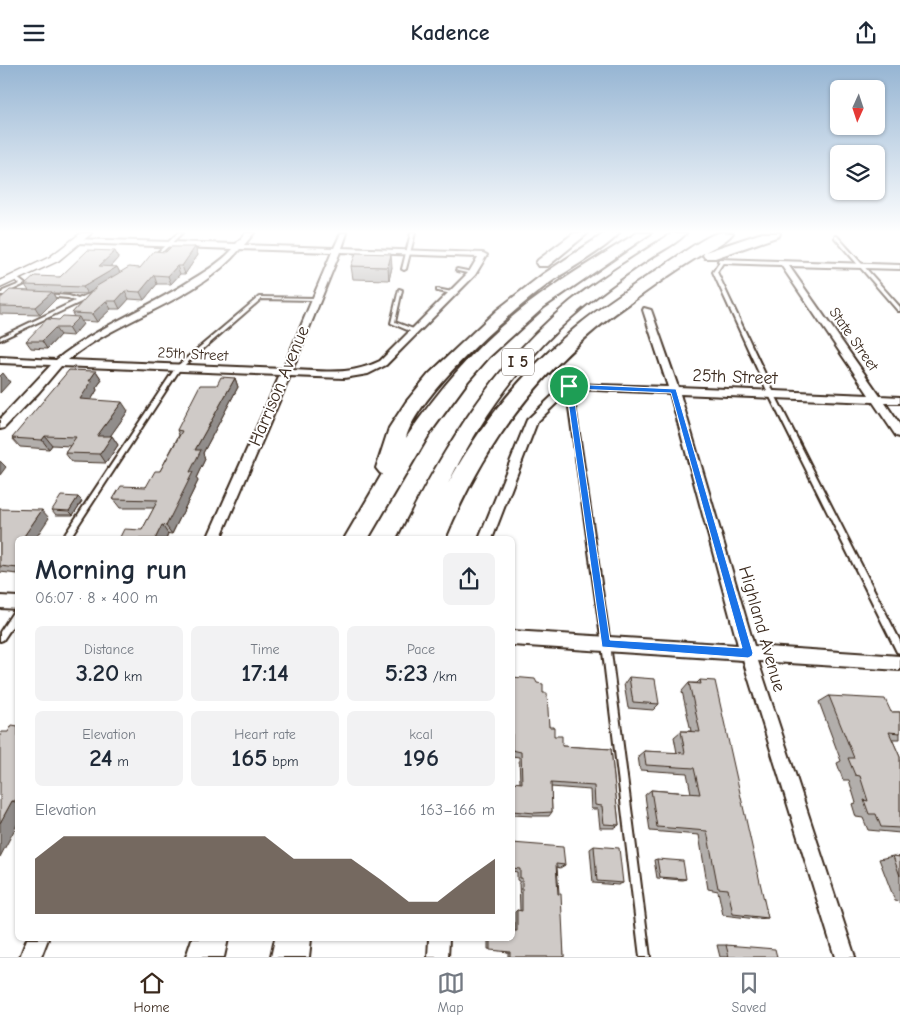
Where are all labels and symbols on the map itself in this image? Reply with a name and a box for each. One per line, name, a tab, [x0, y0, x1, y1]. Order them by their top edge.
north arrow	[830, 80, 885, 135]
street label: State Street	[825, 304, 883, 375]
street label: Harrison Avenue	[244, 323, 314, 449]
street label: 25th Street	[157, 343, 230, 365]
road number: I 5	[502, 349, 534, 375]
pin	[548, 365, 590, 407]
street label: 25th Street	[692, 365, 779, 389]
street label: Highland Avenue	[734, 564, 790, 694]

